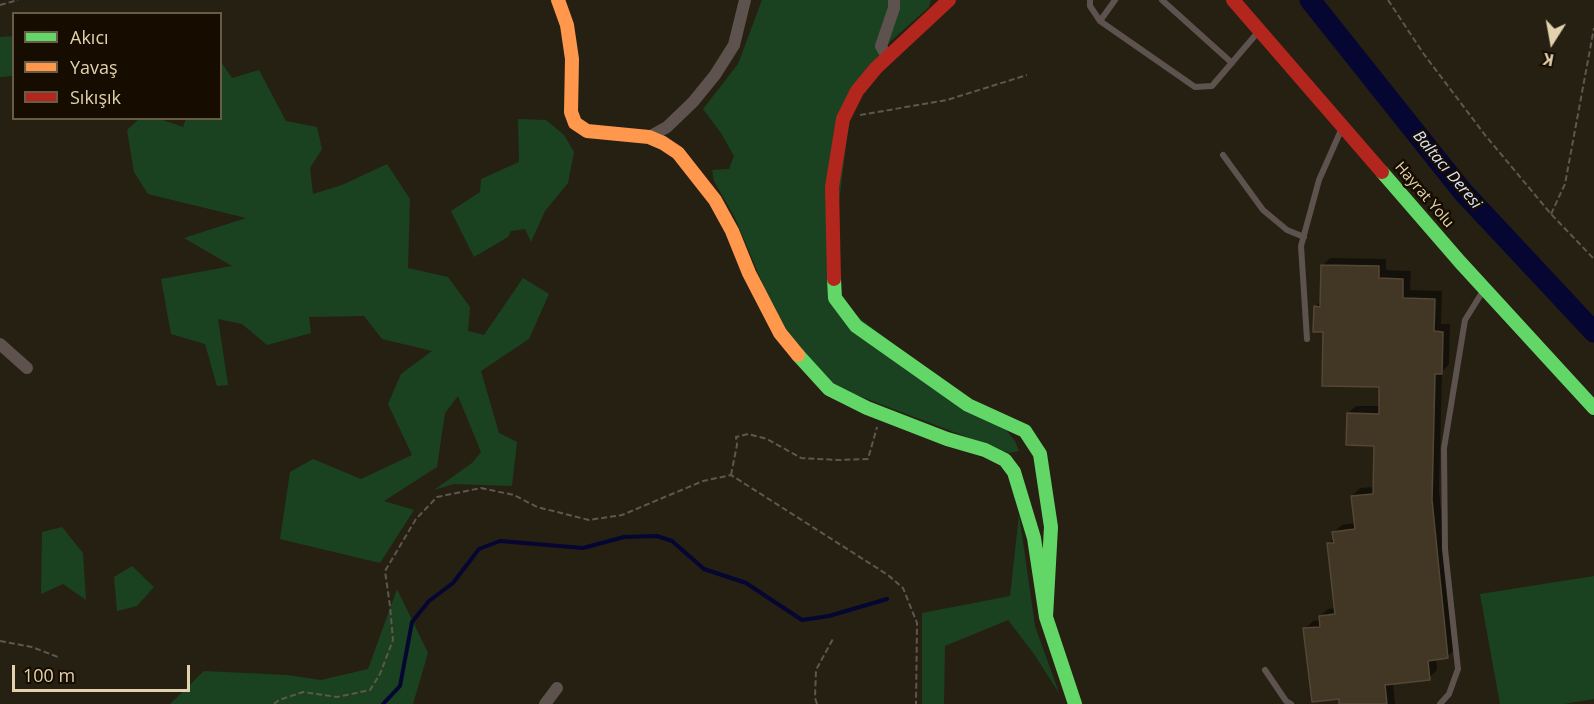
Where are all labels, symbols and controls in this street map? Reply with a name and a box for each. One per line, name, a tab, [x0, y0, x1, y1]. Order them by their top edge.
legend	[12, 12, 222, 120]
north arrow	[1522, 12, 1582, 72]
text: Akıcı	[70, 25, 109, 49]
text: K	[1541, 48, 1556, 71]
text: Yavaş	[70, 55, 118, 79]
text: Sıkışık	[70, 85, 121, 109]
water label: Baltacı Deresi	[1409, 127, 1485, 213]
street label: Hayrat Yolu	[1391, 159, 1457, 231]
scale bar	[15, 653, 194, 691]
text: 100 m	[23, 663, 75, 687]

